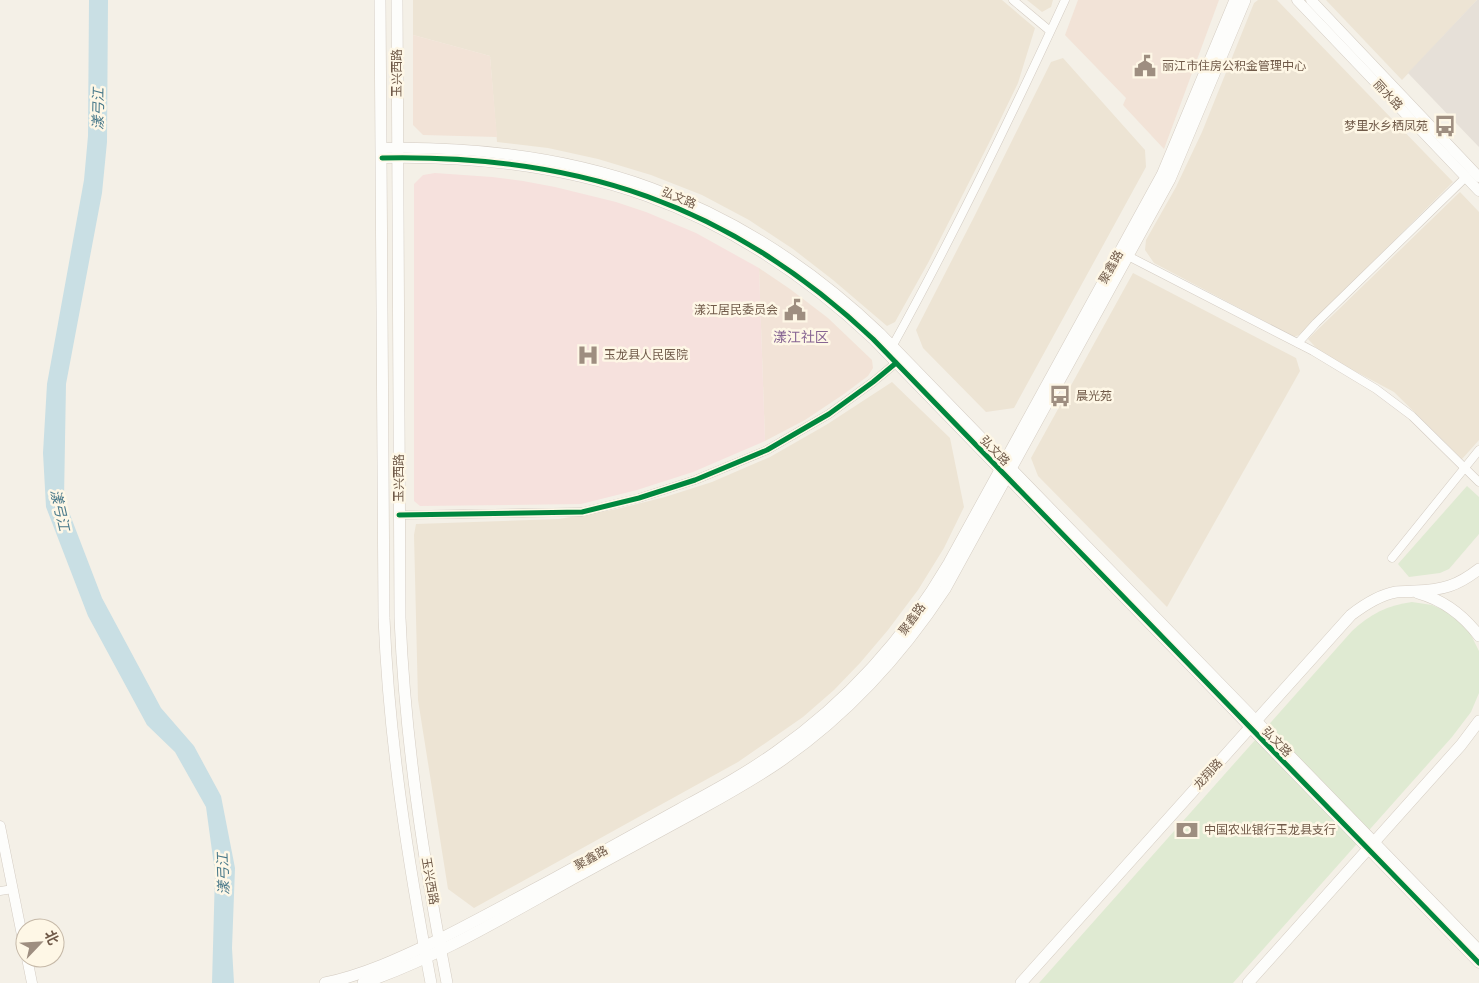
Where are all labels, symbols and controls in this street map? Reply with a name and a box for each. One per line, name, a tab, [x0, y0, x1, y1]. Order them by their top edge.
street label: 玉兴西路	[389, 49, 405, 97]
public building icon: 丽江市住房公积金管理中心	[1132, 53, 1158, 79]
place label: 丽江市住房公积金管理中心	[1162, 58, 1306, 74]
street label: 丽水路	[1370, 76, 1406, 114]
water label: 漾弓江	[89, 86, 107, 130]
bus stop icon: 梦里水乡栖凤苑	[1432, 113, 1458, 139]
place label: 梦里水乡栖凤苑	[1344, 118, 1428, 134]
street label: 弘文路	[659, 184, 699, 212]
street label: 聚鑫路	[1095, 247, 1127, 287]
public building icon: 漾江居民委员会	[782, 297, 808, 323]
place label: 漾江居民委员会	[694, 302, 778, 318]
district label: 漾江社区	[773, 328, 829, 346]
hospital icon: 玉龙县人民医院	[575, 342, 601, 368]
place label: 玉龙县人民医院	[604, 347, 688, 363]
bus stop icon: 晨光苑	[1047, 383, 1073, 409]
place label: 晨光苑	[1076, 388, 1112, 404]
street label: 弘文路	[977, 432, 1013, 470]
street label: 玉兴西路	[391, 454, 407, 502]
water label: 漾弓江	[47, 488, 74, 534]
street label: 聚鑫路	[895, 600, 929, 638]
street label: 弘文路	[1259, 723, 1295, 761]
street label: 龙翔路	[1190, 755, 1226, 793]
bank icon: 中国农业银行玉龙县支行	[1174, 817, 1200, 843]
place label: 中国农业银行玉龙县支行	[1204, 822, 1336, 838]
street label: 聚鑫路	[571, 842, 611, 874]
water label: 漾弓江	[213, 851, 233, 895]
street label: 玉兴西路	[418, 856, 442, 906]
north arrow	[15, 918, 65, 968]
text: 北	[41, 927, 63, 948]

